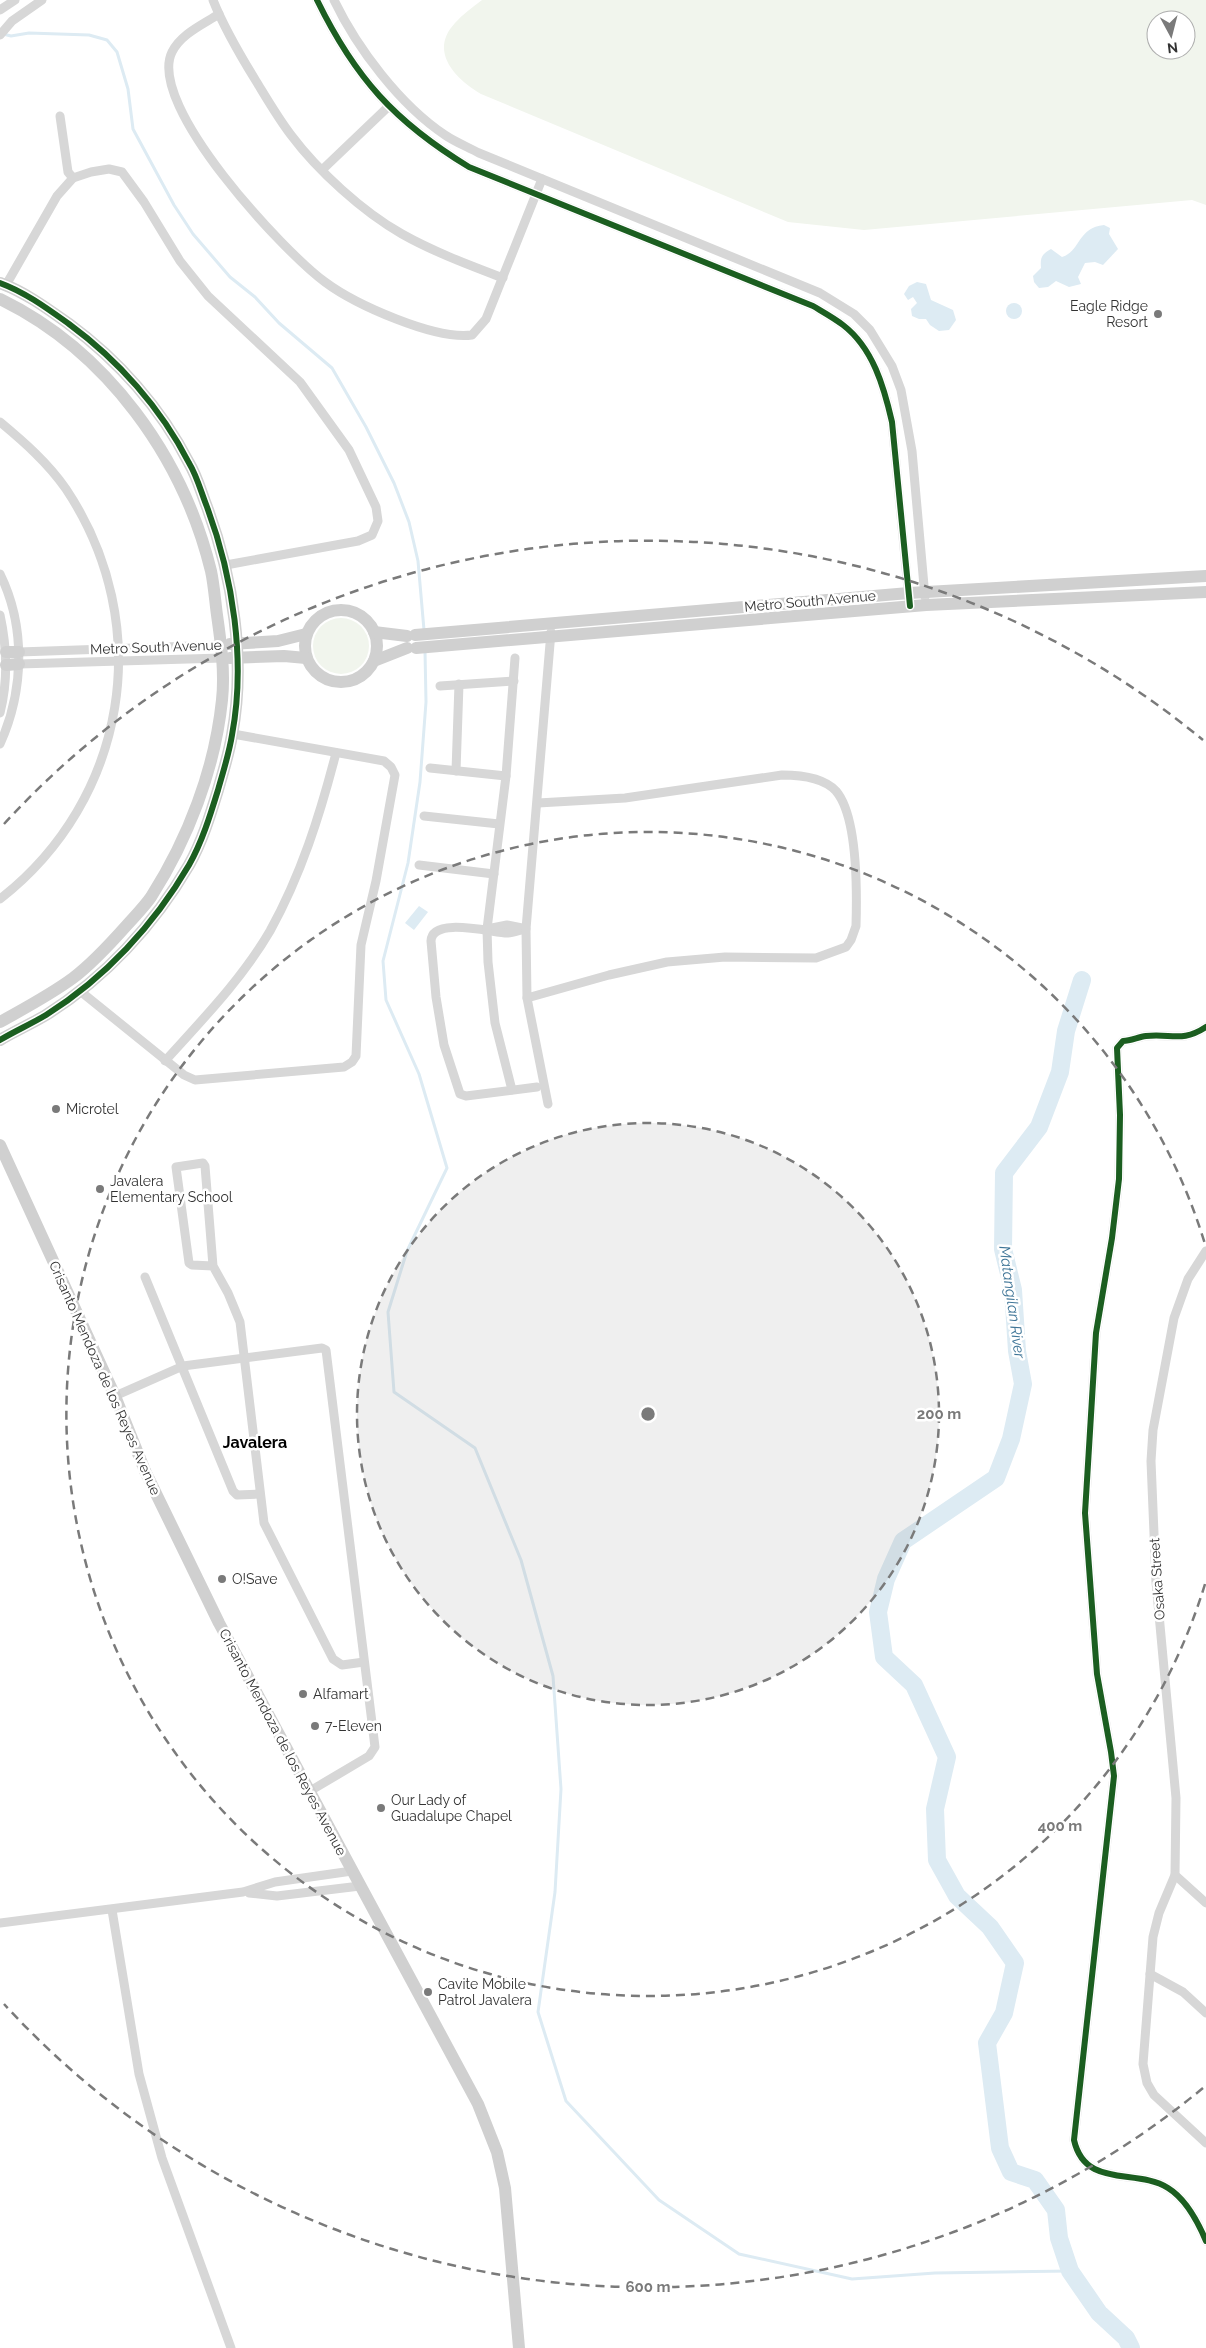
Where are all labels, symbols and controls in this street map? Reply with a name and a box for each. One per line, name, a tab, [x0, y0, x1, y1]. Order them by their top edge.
north arrow	[1146, 10, 1196, 60]
text: N	[1166, 39, 1179, 56]
place label: Eagle Ridge Resort	[1070, 298, 1148, 330]
marker: Eagle Ridge Resort	[1152, 308, 1164, 320]
street label: Metro South Avenue	[744, 587, 876, 615]
street label: Metro South Avenue	[90, 637, 222, 657]
place label: Microtel	[66, 1101, 119, 1117]
marker: Microtel	[50, 1103, 62, 1115]
place label: Javalera Elementary School	[110, 1173, 233, 1205]
marker: Javalera Elementary School	[94, 1183, 106, 1195]
water label: Matangilan River	[995, 1245, 1029, 1360]
street label: Crisanto Mendoza de los Reyes Avenue	[46, 1258, 164, 1498]
centre of rings	[639, 1405, 657, 1423]
text: 200 m	[917, 1405, 961, 1423]
district label: Javalera	[223, 1433, 287, 1452]
street label: Osaka Street	[1146, 1537, 1168, 1621]
place label: O!Save	[232, 1571, 277, 1587]
marker: O!Save	[216, 1573, 228, 1585]
street label: Crisanto Mendoza de los Reyes Avenue	[216, 1626, 350, 1858]
place label: Alfamart	[313, 1686, 369, 1702]
marker: Alfamart	[297, 1688, 309, 1700]
place label: 7-Eleven	[325, 1718, 382, 1734]
marker: 7-Eleven	[309, 1720, 321, 1732]
place label: Our Lady of Guadalupe Chapel	[391, 1792, 512, 1824]
marker: Our Lady of Guadalupe Chapel	[375, 1802, 387, 1814]
text: 400 m	[1038, 1817, 1082, 1835]
place label: Cavite Mobile Patrol Javalera	[438, 1976, 532, 2008]
marker: Cavite Mobile Patrol Javalera	[422, 1986, 434, 1998]
text: 600 m	[625, 2278, 671, 2296]

